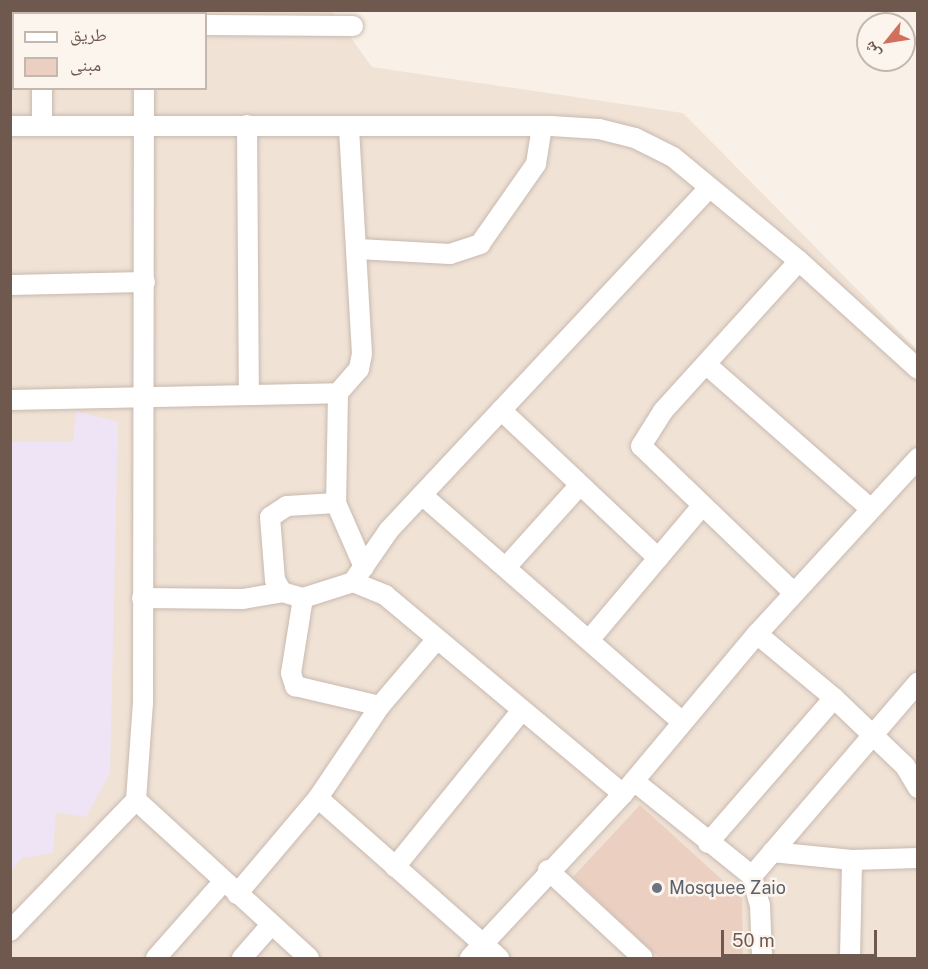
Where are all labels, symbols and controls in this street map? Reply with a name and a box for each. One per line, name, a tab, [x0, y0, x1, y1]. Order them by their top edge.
legend	[12, 12, 207, 90]
north arrow	[856, 12, 916, 72]
text: طريق	[70, 24, 107, 45]
text: ش	[859, 38, 884, 62]
text: مبنى	[70, 54, 101, 75]
place label: Mosquee Zaio	[669, 877, 786, 899]
marker: Mosquee Zaio	[650, 881, 664, 895]
scale bar	[724, 918, 880, 956]
text: 50 m	[732, 930, 775, 951]

